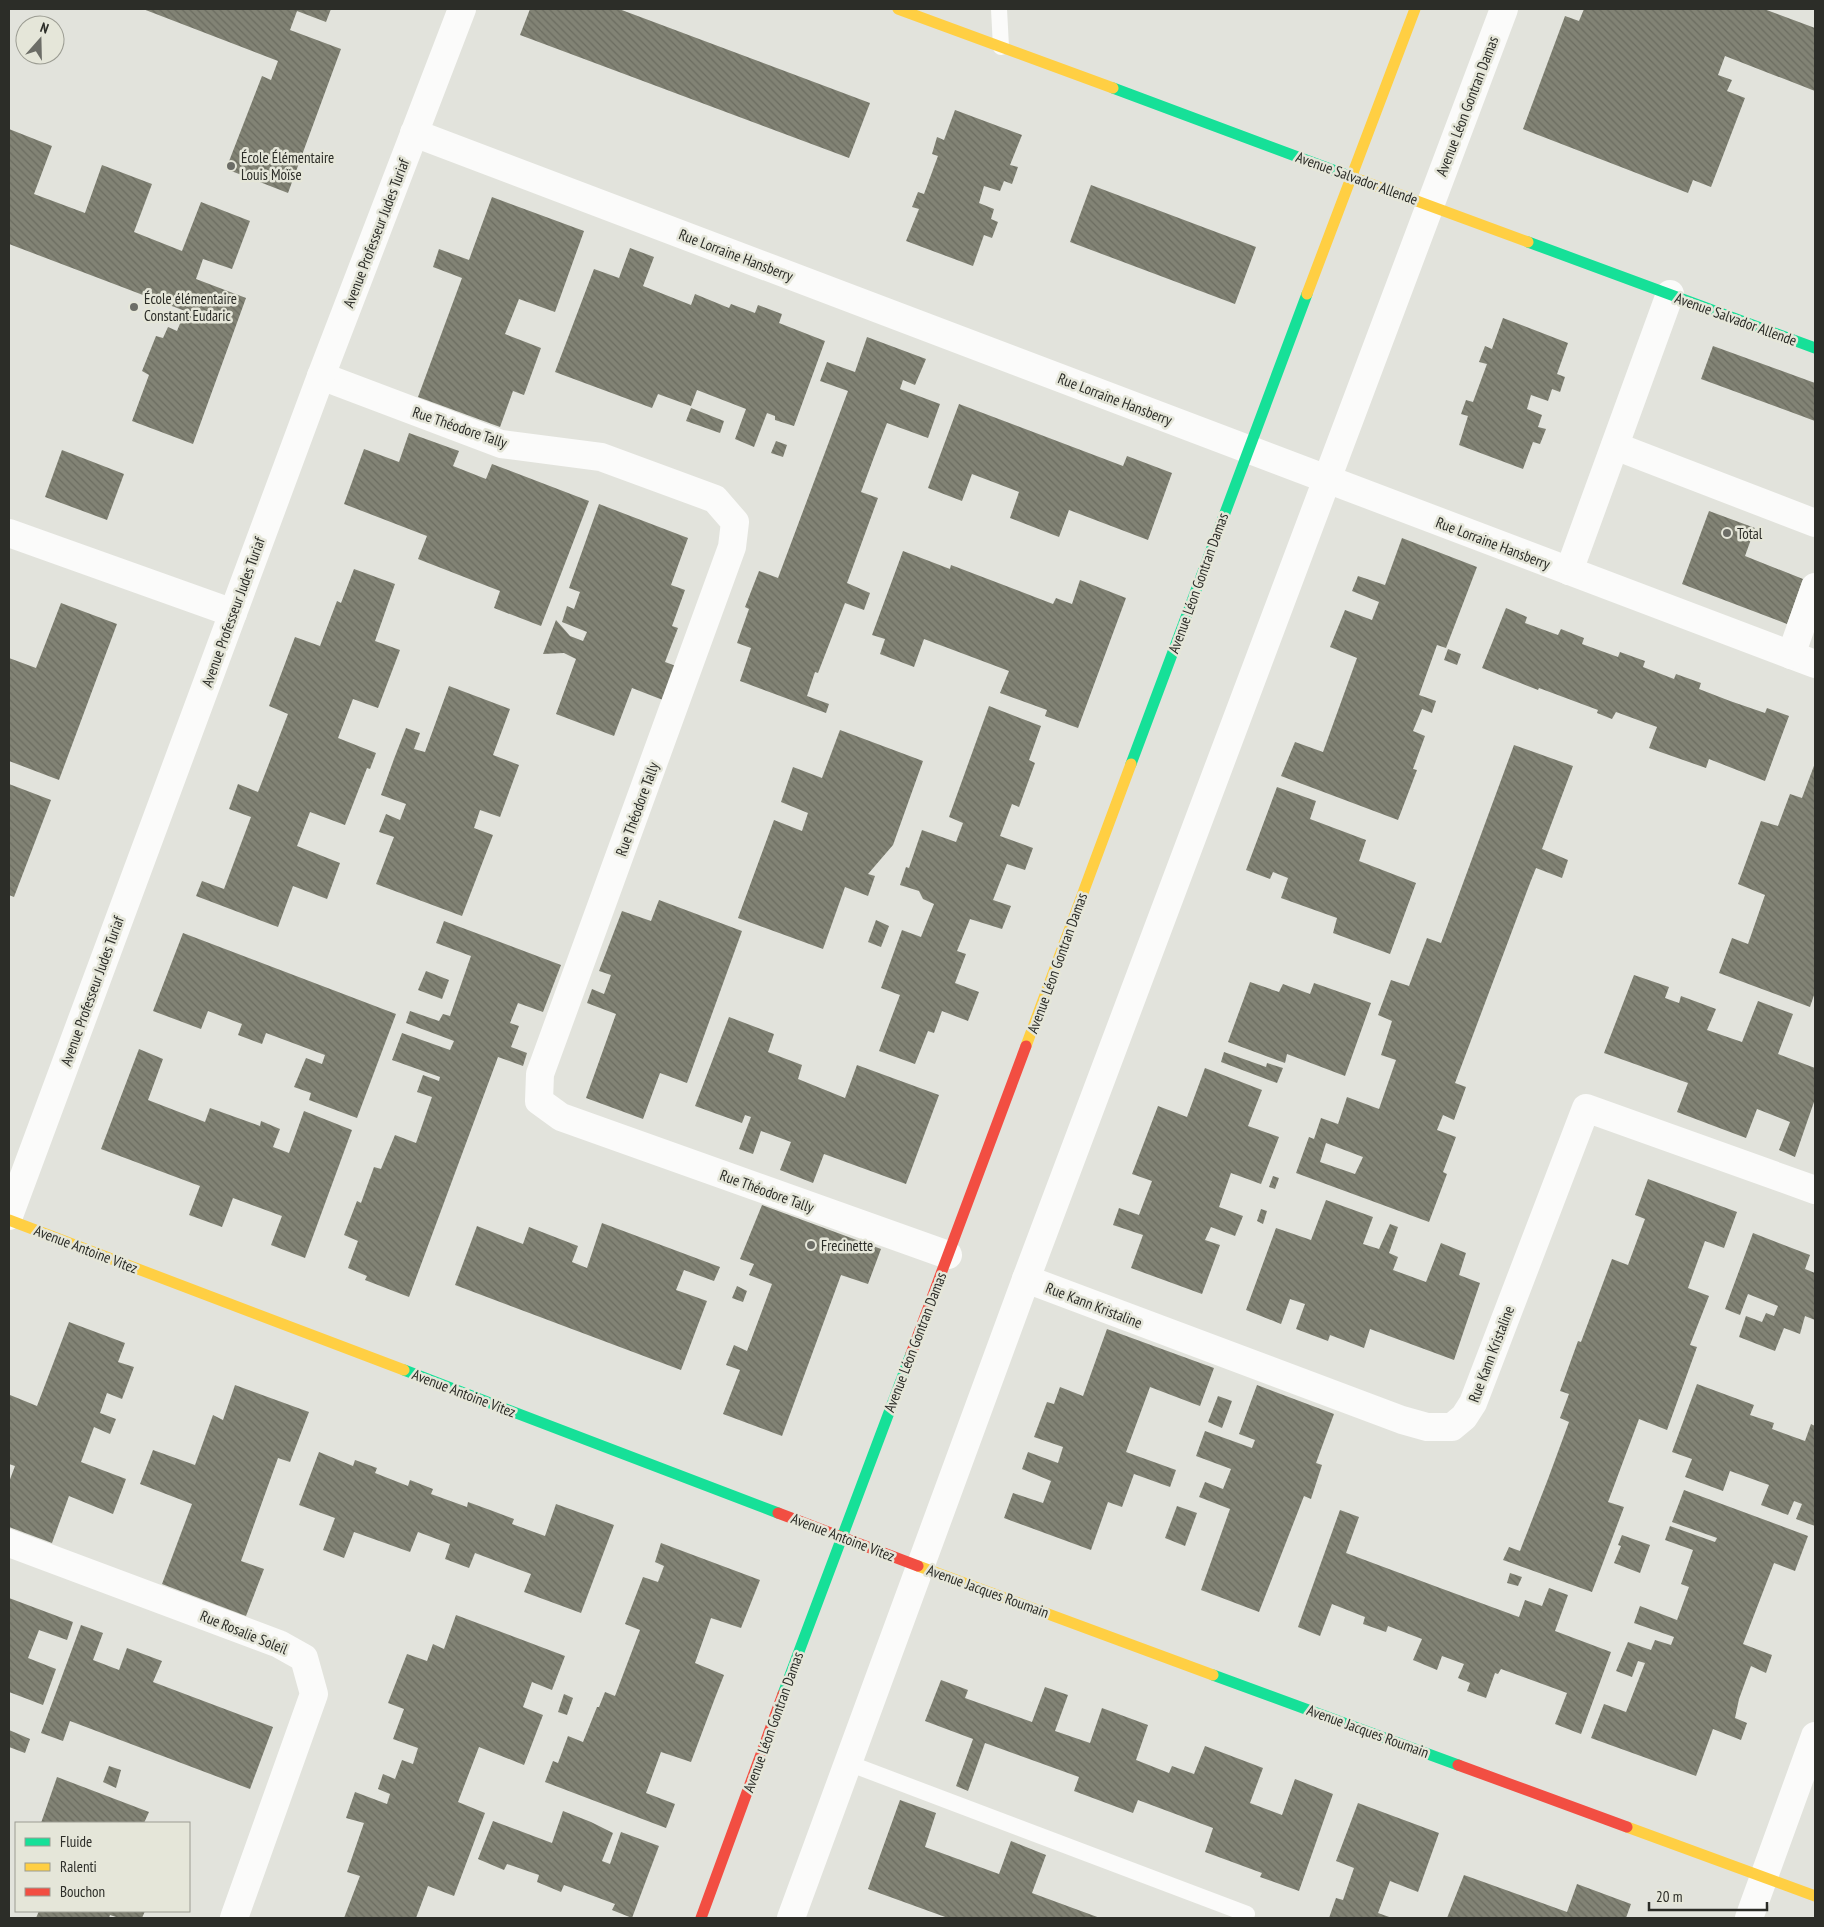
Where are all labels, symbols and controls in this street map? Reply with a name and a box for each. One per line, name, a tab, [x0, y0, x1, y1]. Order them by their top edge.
north arrow	[15, 15, 65, 65]
text: N	[38, 18, 51, 38]
street label: Avenue Léon Gontran Damas	[1432, 33, 1502, 179]
street label: Avenue Salvador Allende	[1293, 147, 1421, 209]
place label: École Élémentaire Louis Moïse	[241, 148, 334, 184]
street label: Avenue Professeur Judes Turiaf	[339, 155, 414, 310]
marker: École Élémentaire Louis Moïse	[225, 160, 237, 172]
street label: Rue Lorraine Hansberry	[676, 224, 796, 286]
street label: Avenue Salvador Allende	[1672, 288, 1800, 350]
place label: École élémentaire Constant Eudaric	[144, 289, 237, 325]
marker: École élémentaire Constant Eudaric	[128, 301, 140, 313]
street label: Rue Lorraine Hansberry	[1055, 368, 1175, 430]
street label: Rue Théodore Tally	[410, 402, 510, 452]
street label: Avenue Léon Gontran Damas	[1164, 510, 1232, 656]
street label: Rue Lorraine Hansberry	[1433, 512, 1553, 574]
place label: Total	[1737, 524, 1763, 543]
marker: Total	[1721, 527, 1733, 539]
street label: Avenue Professeur Judes Turiaf	[197, 534, 269, 689]
street label: Rue Théodore Tally	[611, 759, 663, 859]
street label: Avenue Léon Gontran Damas	[1023, 890, 1091, 1036]
street label: Avenue Professeur Judes Turiaf	[56, 913, 128, 1068]
street label: Rue Théodore Tally	[717, 1165, 817, 1217]
street label: Avenue Antoine Vitez	[32, 1221, 140, 1277]
place label: Frecinette	[821, 1236, 873, 1255]
marker: Frecinette	[805, 1239, 817, 1251]
street label: Avenue Léon Gontran Damas	[880, 1269, 950, 1415]
street label: Rue Kann Kristaline	[1043, 1278, 1145, 1332]
street label: Rue Kann Kristaline	[1464, 1303, 1518, 1405]
street label: Avenue Antoine Vitez	[410, 1365, 518, 1421]
street label: Avenue Antoine Vitez	[789, 1509, 897, 1565]
street label: Avenue Jacques Roumain	[924, 1560, 1052, 1622]
street label: Rue Rosalie Soleil	[197, 1606, 291, 1658]
street label: Avenue Léon Gontran Damas	[739, 1649, 807, 1795]
street label: Avenue Jacques Roumain	[1304, 1700, 1432, 1762]
legend	[15, 1822, 190, 1912]
text: Fluide	[60, 1832, 92, 1851]
text: Ralenti	[60, 1857, 97, 1876]
scale bar	[1649, 1880, 1766, 1912]
text: Bouchon	[60, 1882, 105, 1901]
text: 20 m	[1656, 1887, 1682, 1906]

